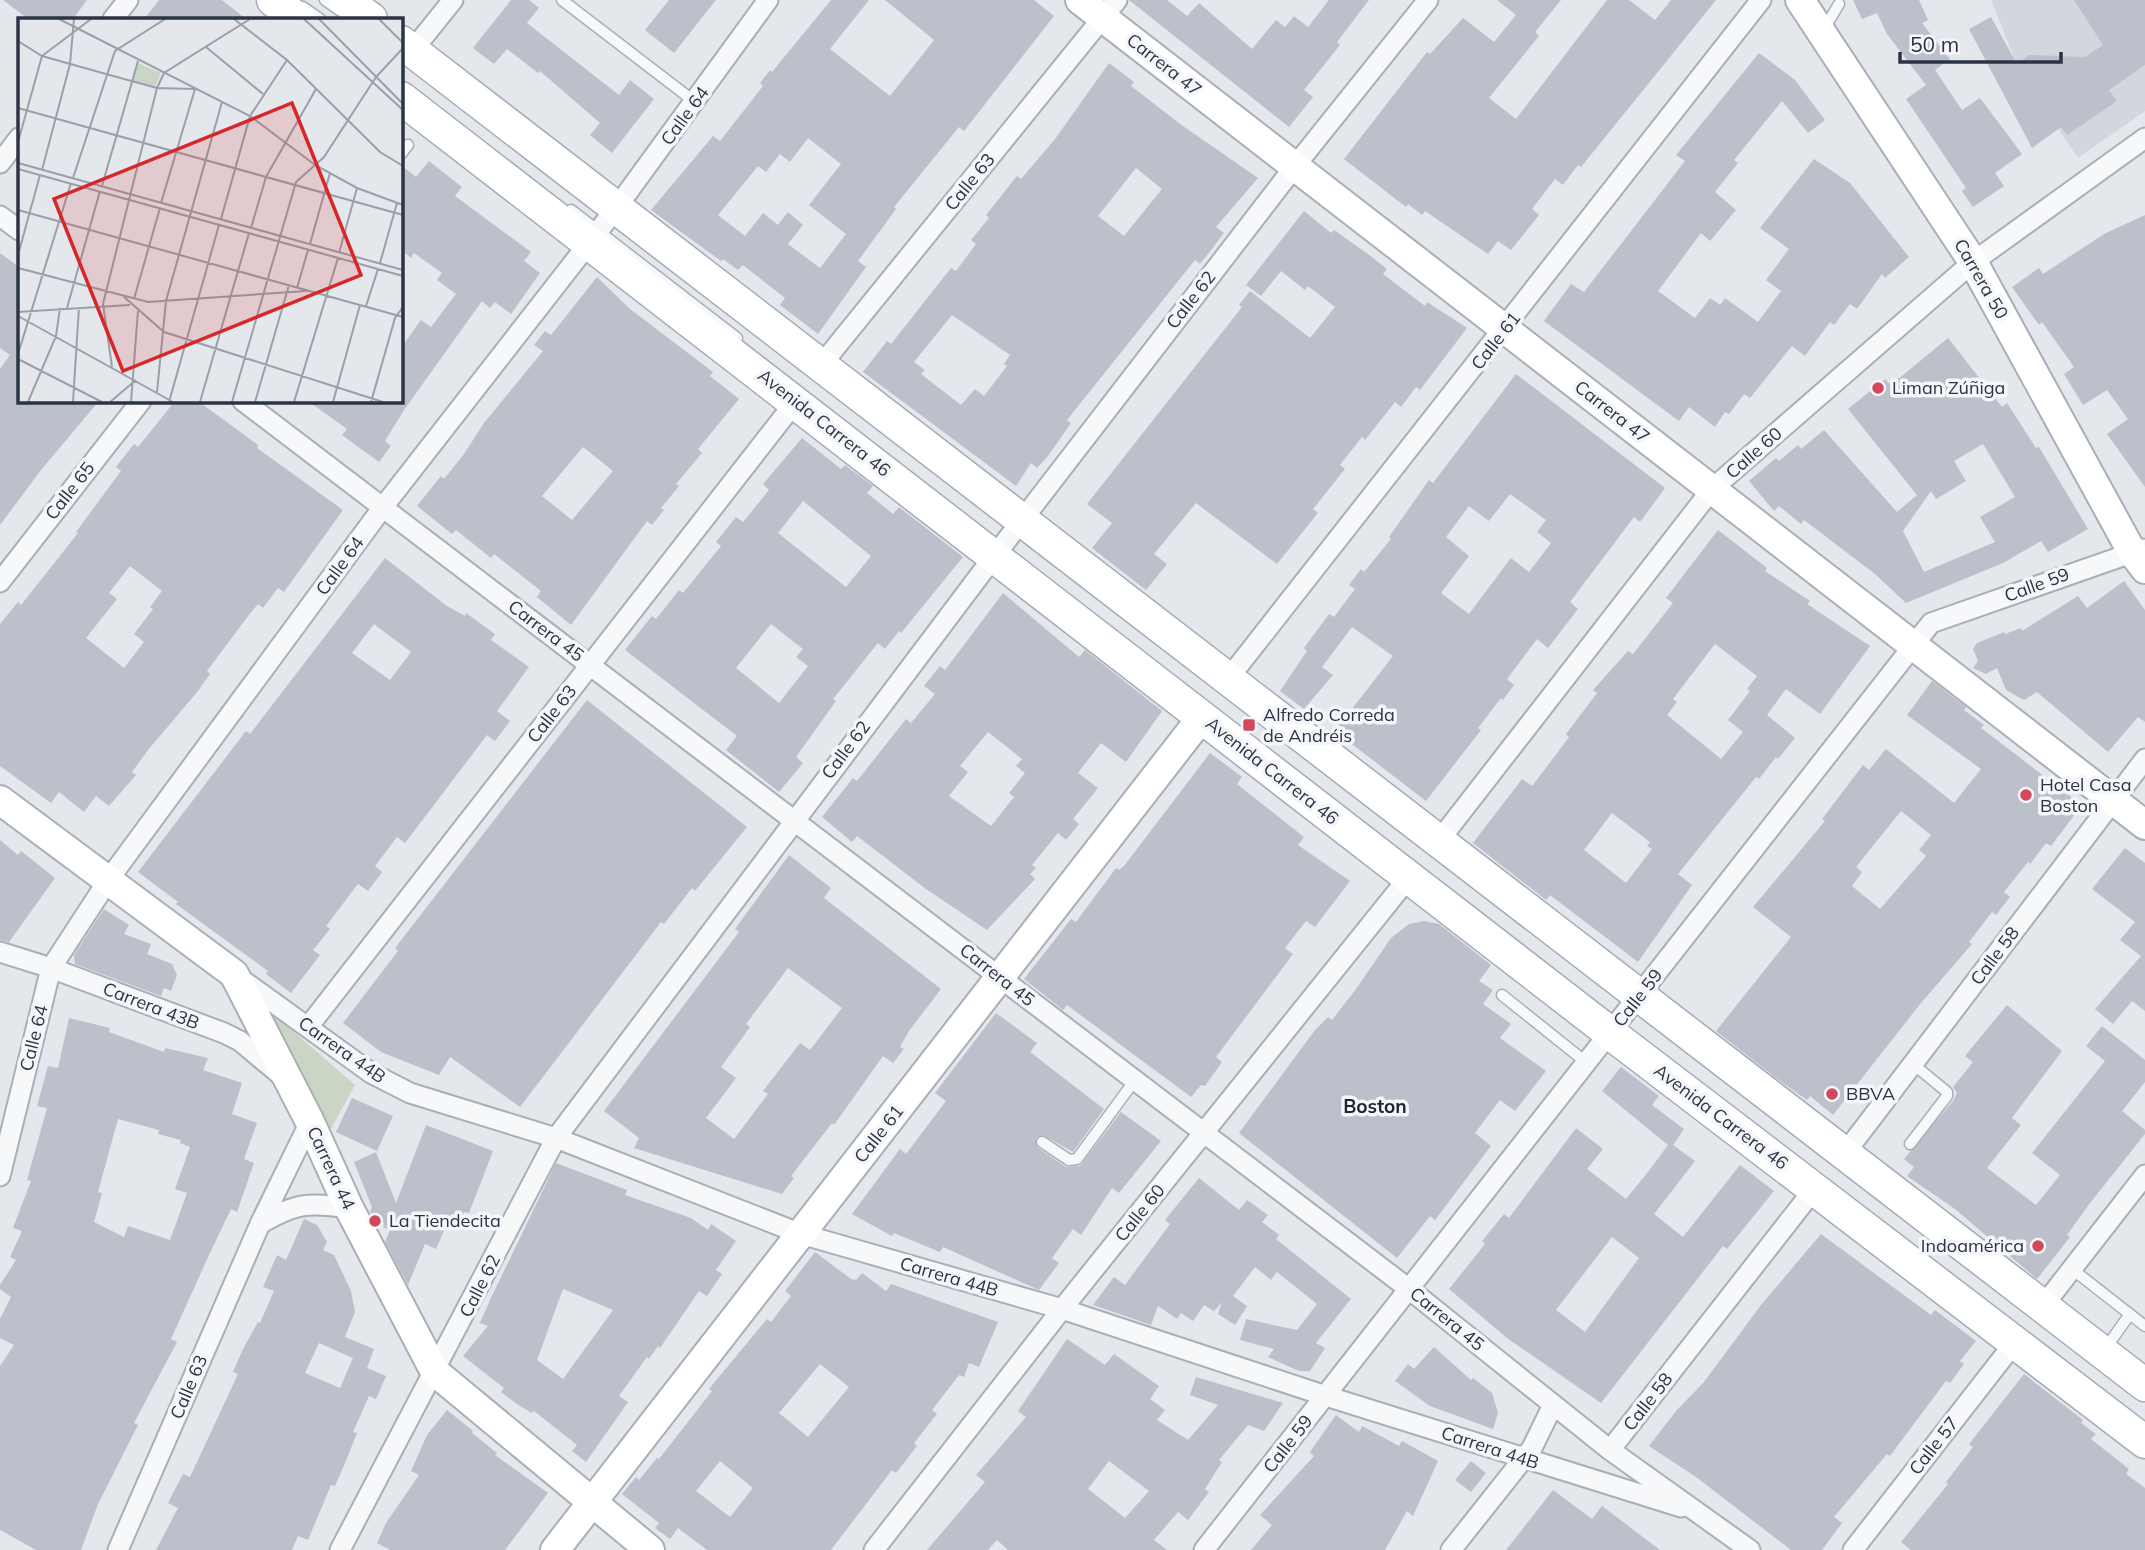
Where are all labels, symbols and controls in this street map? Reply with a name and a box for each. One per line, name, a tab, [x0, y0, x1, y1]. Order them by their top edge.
inset map	[18, 18, 402, 402]
scale bar	[1900, 21, 2061, 65]
street label: Carrera 47	[1122, 28, 1206, 101]
text: 50 m	[1910, 31, 1959, 57]
street label: Calle 64	[655, 81, 714, 150]
street label: Calle 63	[939, 148, 1000, 215]
street label: Carrera 50	[1949, 234, 2014, 323]
street label: Calle 62	[1161, 266, 1220, 333]
street label: Calle 61	[1466, 307, 1525, 374]
street label: Avenida Carrera 46	[753, 364, 895, 482]
street label: Carrera 47	[1570, 375, 1654, 448]
place label: Liman Zúñiga	[1892, 376, 2005, 399]
marker: Liman Zúñiga	[1870, 380, 1886, 396]
street label: Calle 60	[1721, 422, 1787, 483]
street label: Calle 65	[40, 457, 100, 524]
street label: Calle 64	[310, 531, 369, 600]
street label: Calle 59	[2001, 562, 2072, 607]
street label: Carrera 45	[504, 595, 589, 667]
street label: Calle 63	[522, 680, 581, 747]
place label: Alfredo Correda de Andréis	[1263, 703, 1395, 747]
street label: Avenida Carrera 46	[1201, 712, 1343, 830]
street label: Calle 62	[816, 716, 875, 784]
marker: Alfredo Correda de Andréis	[1241, 717, 1257, 733]
place label: Hotel Casa Boston	[2040, 773, 2132, 817]
marker: Hotel Casa Boston	[2018, 787, 2034, 803]
street label: Calle 58	[1965, 922, 2024, 990]
street label: Carrera 45	[955, 938, 1040, 1011]
street label: Calle 59	[1608, 964, 1667, 1031]
street label: Carrera 43B	[100, 977, 203, 1034]
street label: Calle 64	[14, 1002, 53, 1073]
street label: Carrera 44B	[294, 1011, 390, 1088]
street label: Avenida Carrera 46	[1650, 1059, 1793, 1175]
place label: BBVA	[1846, 1082, 1895, 1105]
marker: BBVA	[1824, 1086, 1840, 1102]
district label: Boston	[1343, 1094, 1407, 1118]
street label: Calle 61	[849, 1100, 908, 1167]
street label: Carrera 44	[302, 1123, 361, 1213]
street label: Calle 60	[1109, 1179, 1170, 1246]
place label: La Tiendecita	[389, 1209, 501, 1232]
marker: La Tiendecita	[367, 1213, 383, 1229]
place label: Indoamérica	[1921, 1234, 2024, 1257]
marker: Indoamérica	[2030, 1238, 2046, 1254]
street label: Calle 62	[454, 1250, 505, 1321]
street label: Carrera 44B	[897, 1251, 1001, 1302]
street label: Carrera 45	[1405, 1282, 1489, 1356]
street label: Calle 63	[165, 1351, 212, 1422]
street label: Calle 58	[1618, 1368, 1677, 1435]
street label: Calle 59	[1258, 1410, 1317, 1477]
street label: Calle 57	[1904, 1412, 1963, 1479]
street label: Carrera 44B	[1438, 1421, 1542, 1474]

